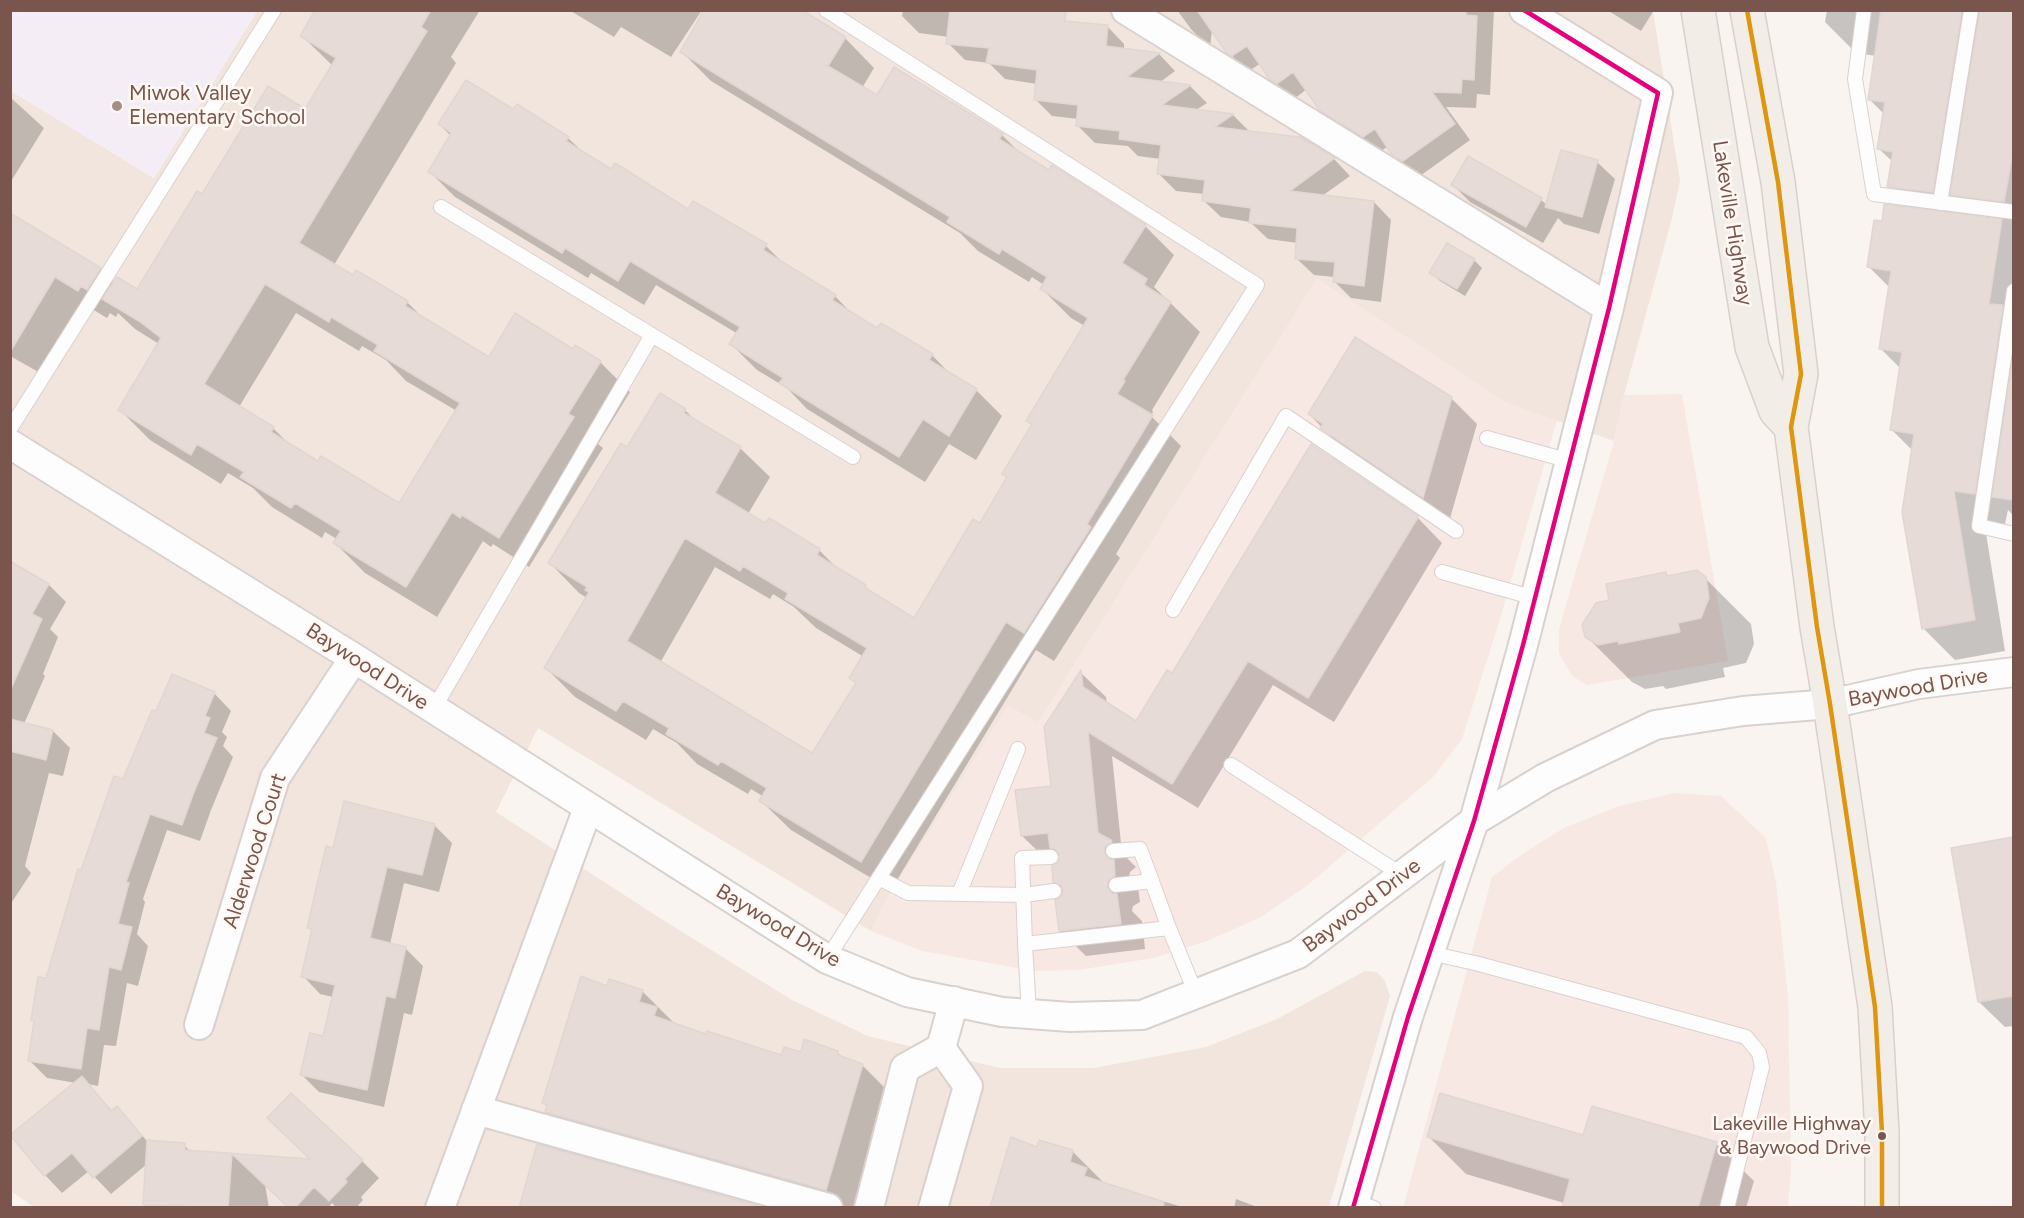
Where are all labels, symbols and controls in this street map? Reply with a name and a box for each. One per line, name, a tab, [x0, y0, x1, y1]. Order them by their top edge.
place label: Miwok Valley Elementary School	[129, 81, 305, 131]
marker: Miwok Valley Elementary School	[110, 99, 124, 113]
street label: Lakeville Highway	[1707, 139, 1757, 307]
street label: Baywood Drive	[301, 618, 433, 716]
street label: Baywood Drive	[1846, 663, 1990, 713]
street label: Alderwood Court	[218, 770, 292, 932]
street label: Baywood Drive	[1298, 853, 1426, 959]
street label: Baywood Drive	[711, 879, 845, 973]
place label: Lakeville Highway & Baywood Drive	[1712, 1112, 1871, 1159]
marker: Lakeville Highway & Baywood Drive	[1876, 1130, 1888, 1142]

